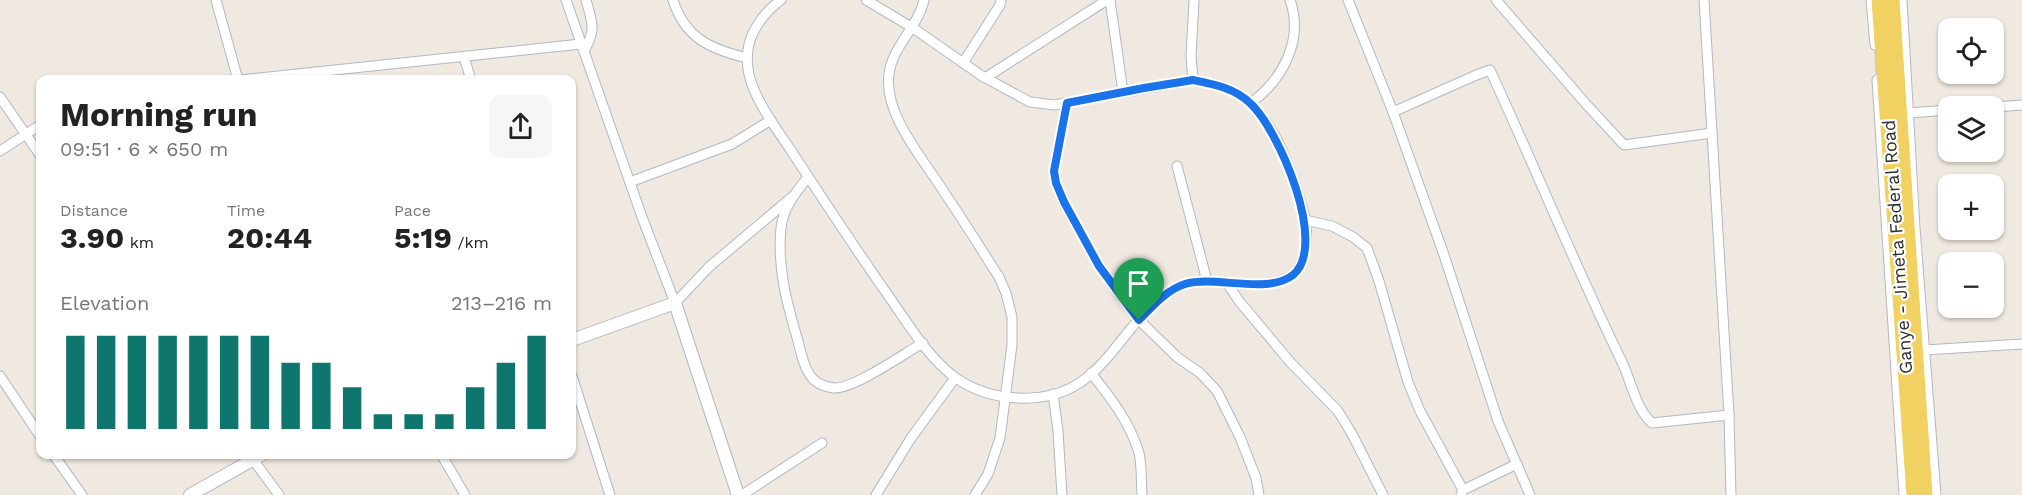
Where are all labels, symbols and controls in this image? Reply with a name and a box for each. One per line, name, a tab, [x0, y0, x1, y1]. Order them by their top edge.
map controls	[1938, 18, 2004, 318]
button: locate	[1938, 18, 2004, 84]
text: Morning run	[60, 95, 257, 134]
button: share	[489, 95, 552, 158]
button: layers	[1938, 96, 2004, 162]
street label: Ganye - Jimeta Federal Road	[1878, 119, 1916, 375]
text: 09:51 · 6 × 650 m	[60, 137, 228, 161]
button: +	[1938, 174, 2004, 240]
text: Distance	[60, 201, 128, 220]
text: Time	[227, 201, 265, 220]
text: Pace	[394, 201, 431, 220]
text: 3.90	[60, 220, 124, 255]
text: 20:44	[227, 220, 312, 255]
text: 5:19	[394, 220, 452, 255]
text: km	[124, 233, 154, 252]
text: /km	[452, 233, 489, 252]
button: −	[1938, 252, 2004, 318]
pin	[1113, 258, 1164, 320]
icon: arrive	[1122, 267, 1155, 300]
text: Elevation	[60, 291, 149, 315]
text: 213–216 m	[451, 291, 552, 315]

